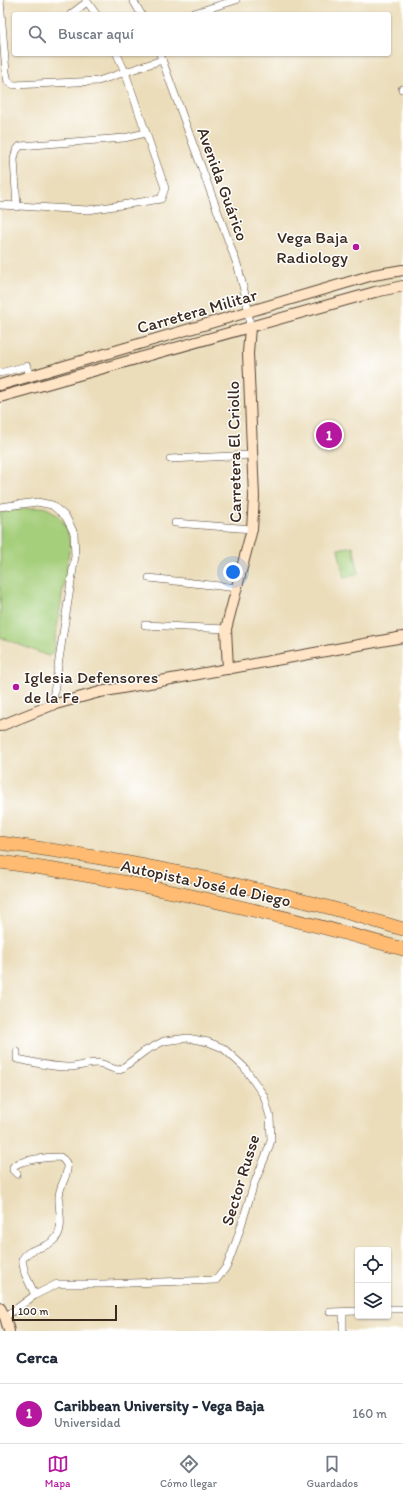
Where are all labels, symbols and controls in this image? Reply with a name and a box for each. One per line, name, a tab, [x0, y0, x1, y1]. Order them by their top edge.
search box	[12, 12, 391, 56]
icon: search	[26, 23, 48, 45]
text: Buscar aquí	[58, 25, 134, 43]
street label: Avenida Guárico	[193, 124, 253, 244]
place label: Vega Baja Radiology	[276, 227, 348, 267]
marker: Vega Baja Radiology	[351, 242, 361, 252]
street label: Carretera Militar	[135, 284, 260, 338]
street label: Carretera El Criollo	[223, 381, 245, 523]
pin: 1	[316, 420, 342, 450]
your location	[223, 562, 243, 582]
place label: Iglesia Defensores de la Fe	[24, 667, 158, 707]
marker: Iglesia Defensores de la Fe	[11, 682, 21, 692]
street label: Autopista José de Diego	[119, 855, 293, 911]
street label: Sector Russe	[217, 1132, 263, 1228]
map controls	[355, 1247, 391, 1319]
button: locate	[355, 1247, 391, 1283]
button: layers	[355, 1283, 391, 1319]
scale bar	[12, 1303, 117, 1322]
text: 100 m	[18, 1305, 48, 1318]
text: Cerca	[16, 1347, 58, 1367]
text: Caribbean University - Vega Baja	[54, 1397, 264, 1415]
text: 1	[26, 1406, 32, 1421]
text: 160 m	[352, 1406, 387, 1421]
text: Universidad	[54, 1415, 121, 1430]
tab: Mapa	[45, 1453, 70, 1490]
tab: Cómo llegar	[160, 1453, 217, 1490]
tab: Guardados	[307, 1453, 358, 1490]

